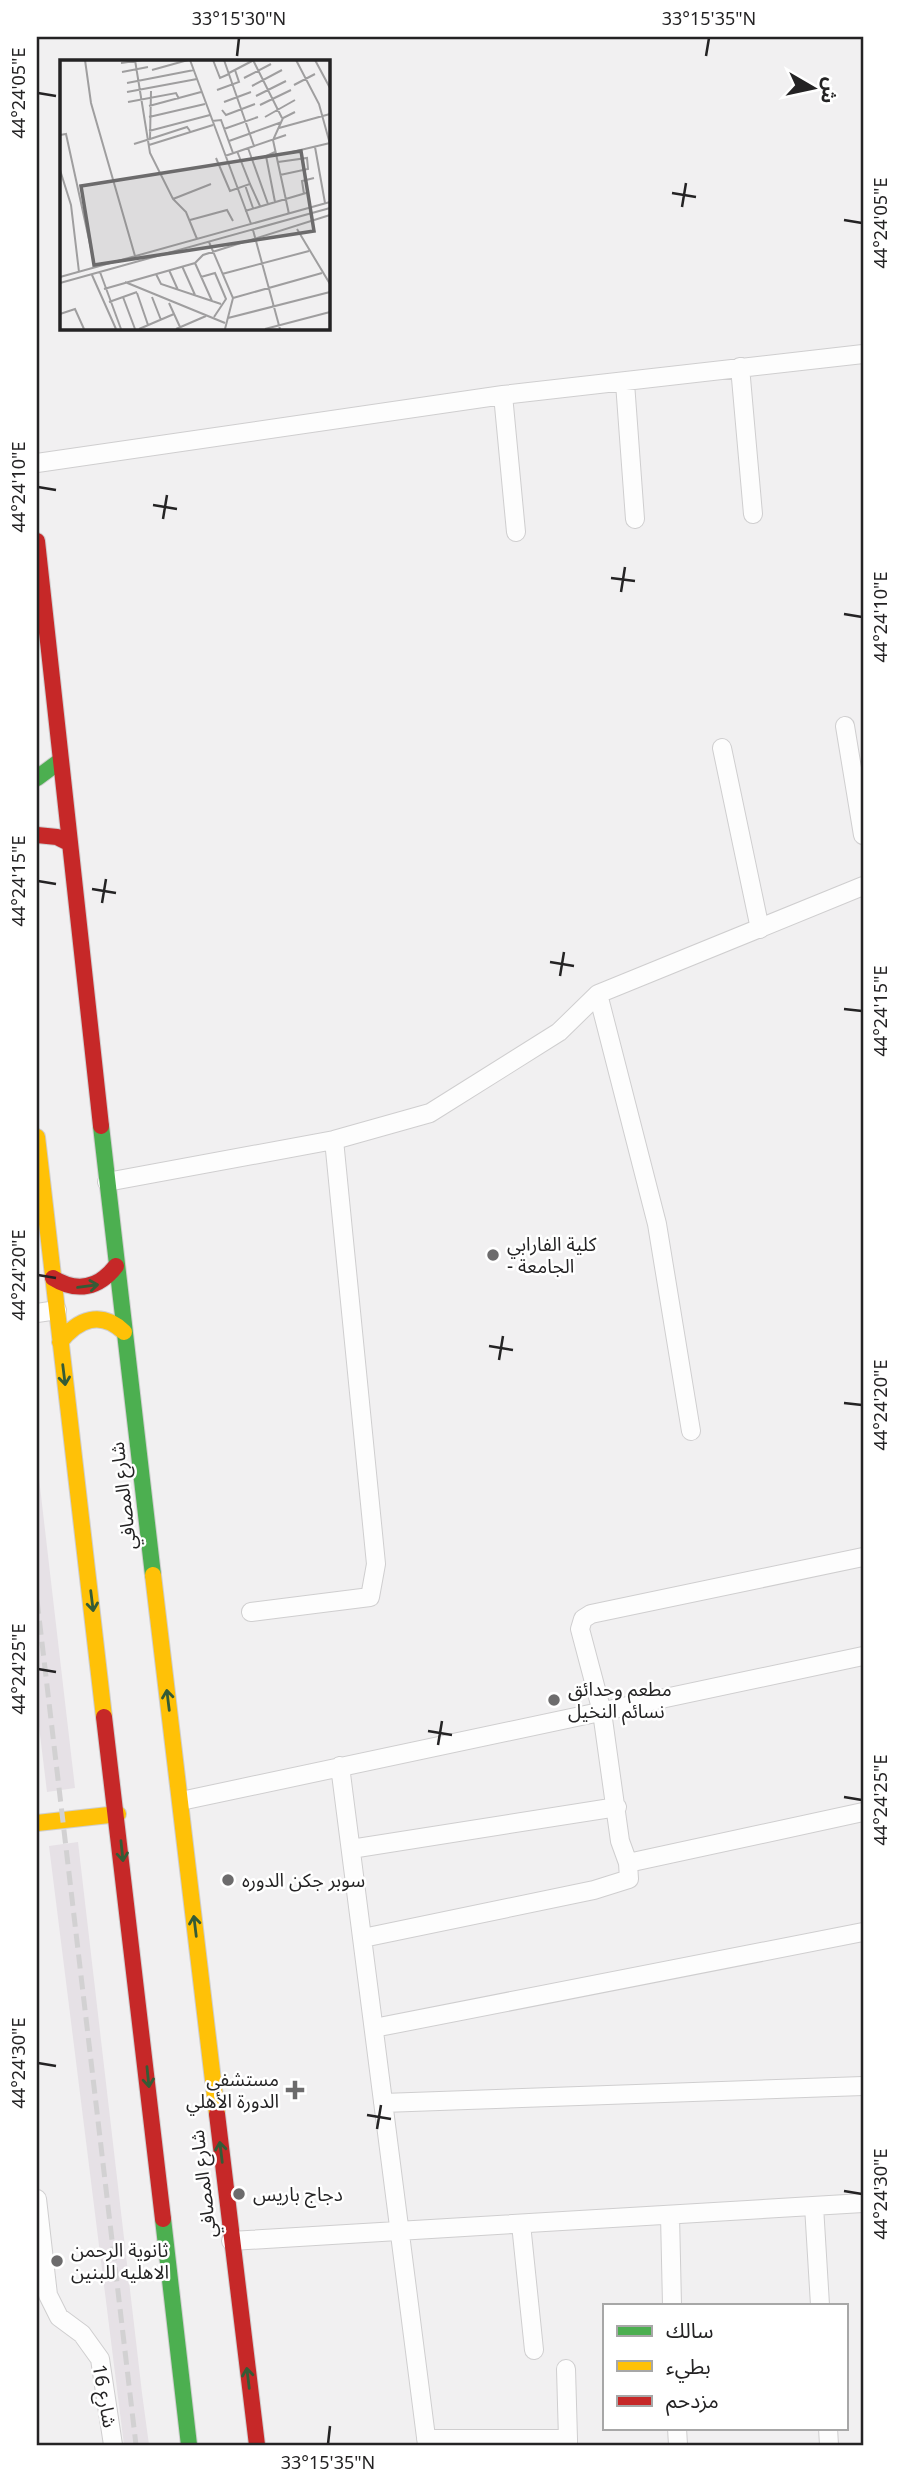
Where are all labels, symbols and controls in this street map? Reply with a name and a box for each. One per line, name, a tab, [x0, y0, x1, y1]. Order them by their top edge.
text: 33°15'30"N	[192, 6, 286, 30]
text: 33°15'35"N	[662, 6, 756, 30]
text: 44°24'05"E	[6, 48, 30, 138]
north arrow	[778, 52, 848, 122]
inset map	[60, 60, 329, 329]
text: ش	[815, 76, 845, 106]
text: 44°24'05"E	[868, 178, 892, 268]
text: 44°24'10"E	[6, 442, 30, 532]
text: 44°24'10"E	[868, 572, 892, 662]
text: 44°24'15"E	[6, 836, 30, 926]
text: 44°24'15"E	[868, 966, 892, 1056]
text: 44°24'20"E	[6, 1230, 30, 1320]
place label: كلية الفارابي - الجامعة	[507, 1231, 597, 1279]
marker: كلية الفارابي - الجامعة	[485, 1247, 501, 1263]
one-way arrow	[76, 1279, 98, 1292]
text: 44°24'20"E	[868, 1360, 892, 1450]
one-way arrow	[58, 1363, 71, 1386]
street label: شارع المصافي	[103, 1440, 145, 1551]
one-way arrow	[85, 1589, 98, 1612]
text: 44°24'25"E	[6, 1624, 30, 1714]
place label: مطعم وحدائق نسائم النخيل	[568, 1676, 672, 1726]
one-way arrow	[162, 1689, 175, 1712]
marker: مطعم وحدائق نسائم النخيل	[546, 1692, 562, 1708]
text: 44°24'25"E	[868, 1755, 892, 1845]
one-way arrow	[116, 1839, 129, 1862]
place label: سوبر جكن الدوره	[242, 1867, 365, 1893]
marker: سوبر جكن الدوره	[220, 1872, 236, 1888]
one-way arrow	[188, 1915, 201, 1937]
text: 44°24'30"E	[6, 2018, 30, 2108]
one-way arrow	[141, 2065, 154, 2088]
place label: مستشفى الدورة الأهلي	[186, 2066, 279, 2116]
marker: مستشفى الدورة الأهلي	[285, 2080, 305, 2100]
street label: شارع المصافي	[183, 2128, 225, 2239]
one-way arrow	[214, 2141, 227, 2164]
text: 44°24'30"E	[868, 2149, 892, 2239]
place label: دجاج باريس	[253, 2181, 343, 2208]
marker: دجاج باريس	[231, 2186, 247, 2202]
place label: ثانوية الرحمن الاهليه للبنين	[71, 2237, 169, 2285]
marker: ثانوية الرحمن الاهليه للبنين	[49, 2253, 65, 2269]
legend	[603, 2304, 848, 2430]
text: سالك	[666, 2316, 713, 2344]
text: بطيء	[666, 2352, 711, 2383]
street label: شارع 16	[86, 2362, 123, 2430]
one-way arrow	[242, 2367, 255, 2389]
text: مزدحم	[666, 2386, 719, 2416]
text: 33°15'35"N	[281, 2450, 375, 2474]

